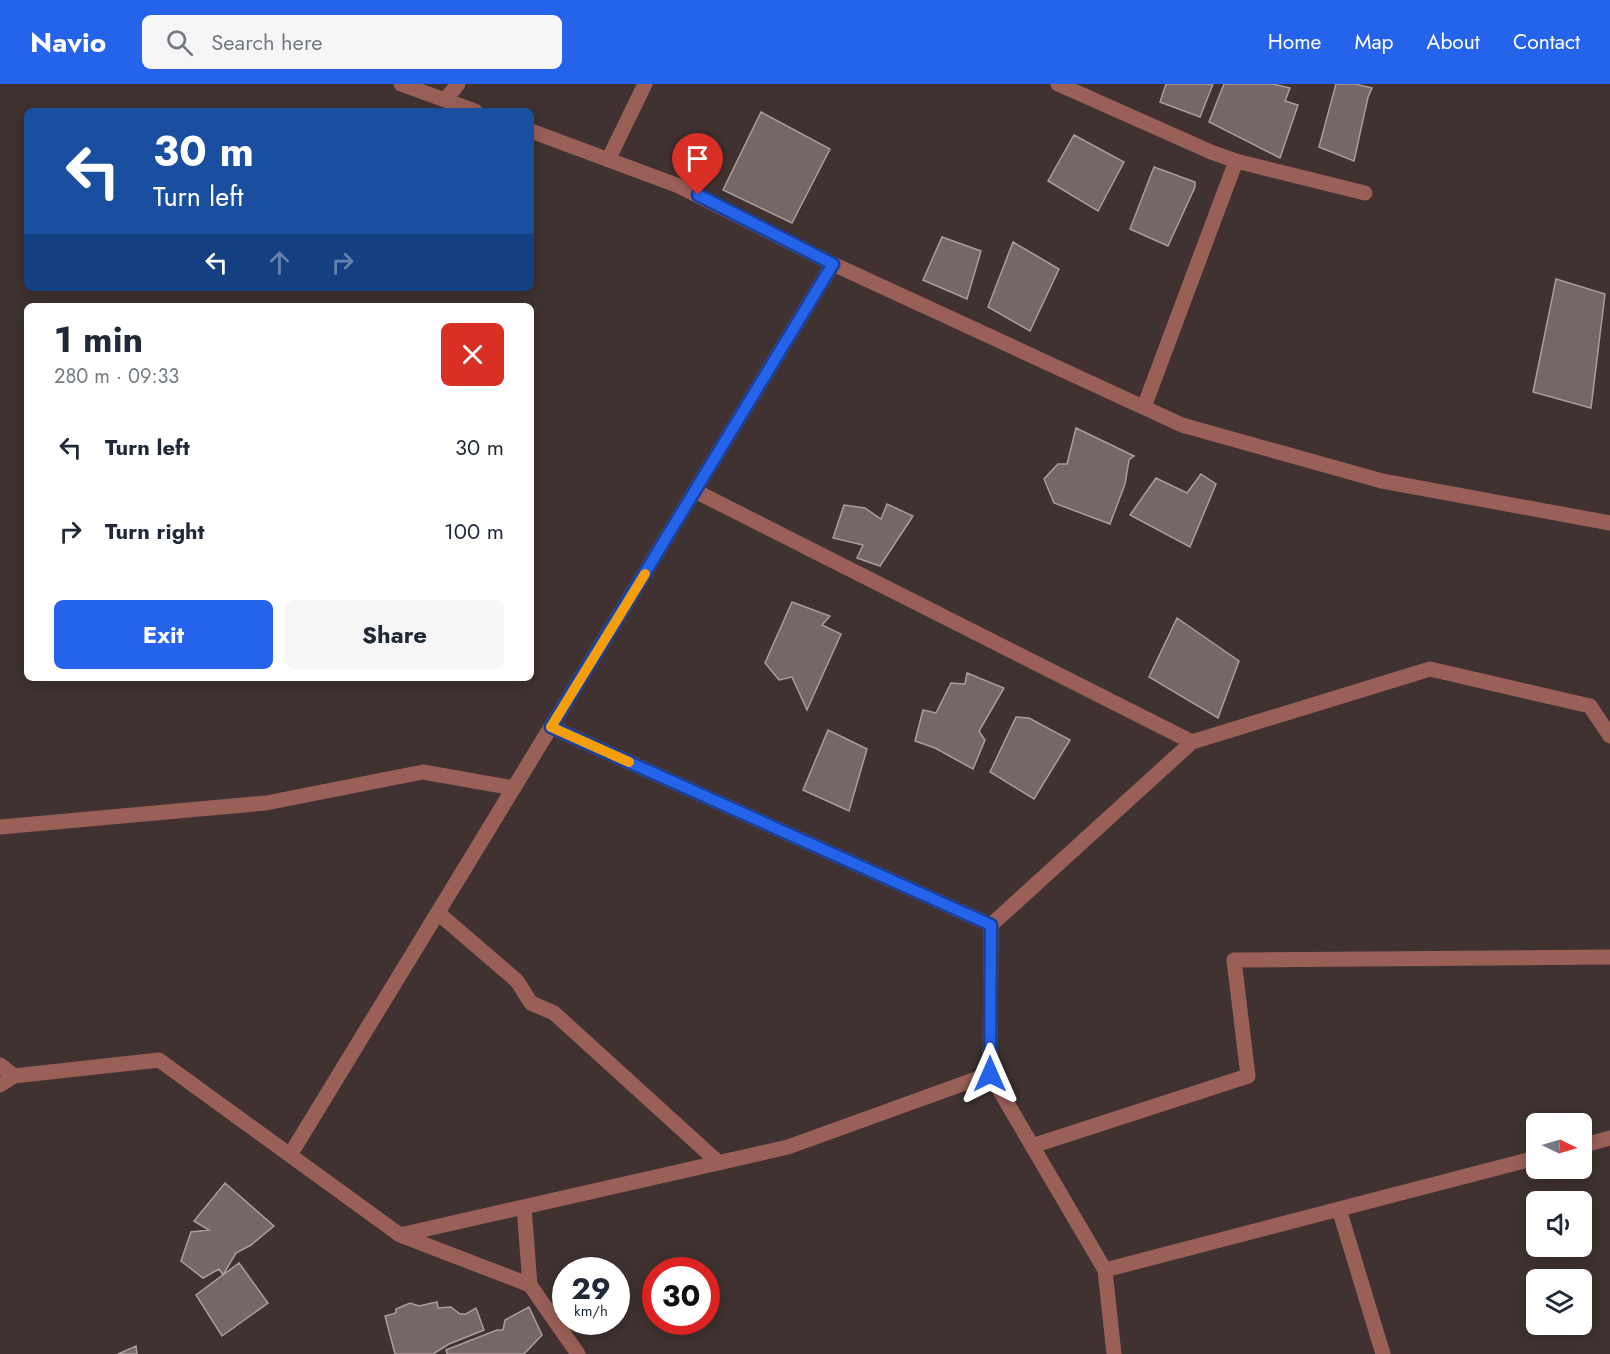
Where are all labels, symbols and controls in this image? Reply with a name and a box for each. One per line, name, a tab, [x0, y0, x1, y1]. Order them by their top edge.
search box	[142, 15, 562, 69]
text: Navio	[30, 22, 106, 63]
icon: search	[163, 26, 196, 59]
text: Search here	[211, 26, 322, 58]
text: Home	[1268, 27, 1321, 57]
text: Map	[1354, 27, 1394, 57]
text: About	[1427, 27, 1480, 57]
text: Contact	[1513, 27, 1580, 57]
text: 30 m	[153, 121, 254, 182]
icon: left	[54, 132, 132, 210]
pin	[672, 133, 723, 195]
icon: arrive	[681, 142, 714, 175]
text: Turn left	[153, 177, 243, 216]
icon: left	[200, 246, 233, 279]
icon: ahead	[263, 246, 296, 279]
icon: right	[326, 246, 359, 279]
text: 1 min	[54, 313, 143, 365]
button: close	[441, 323, 504, 386]
text: 280 m · 09:33	[54, 362, 179, 391]
icon: left	[54, 431, 87, 464]
text: Turn left	[105, 431, 190, 463]
text: 30 m	[455, 431, 504, 463]
icon: right	[54, 515, 87, 548]
text: Turn right	[105, 515, 205, 547]
text: 100 m	[444, 515, 504, 547]
button: Exit	[54, 600, 273, 669]
button: Share	[285, 600, 504, 669]
position arrow	[958, 1042, 1022, 1106]
north arrow	[1526, 1113, 1592, 1179]
map controls	[1526, 1113, 1592, 1335]
button: sound	[1526, 1191, 1592, 1257]
speed limit sign: 30	[642, 1257, 720, 1335]
text: 29	[571, 1267, 611, 1310]
button: layers	[1526, 1269, 1592, 1335]
text: km/h	[574, 1300, 608, 1322]

